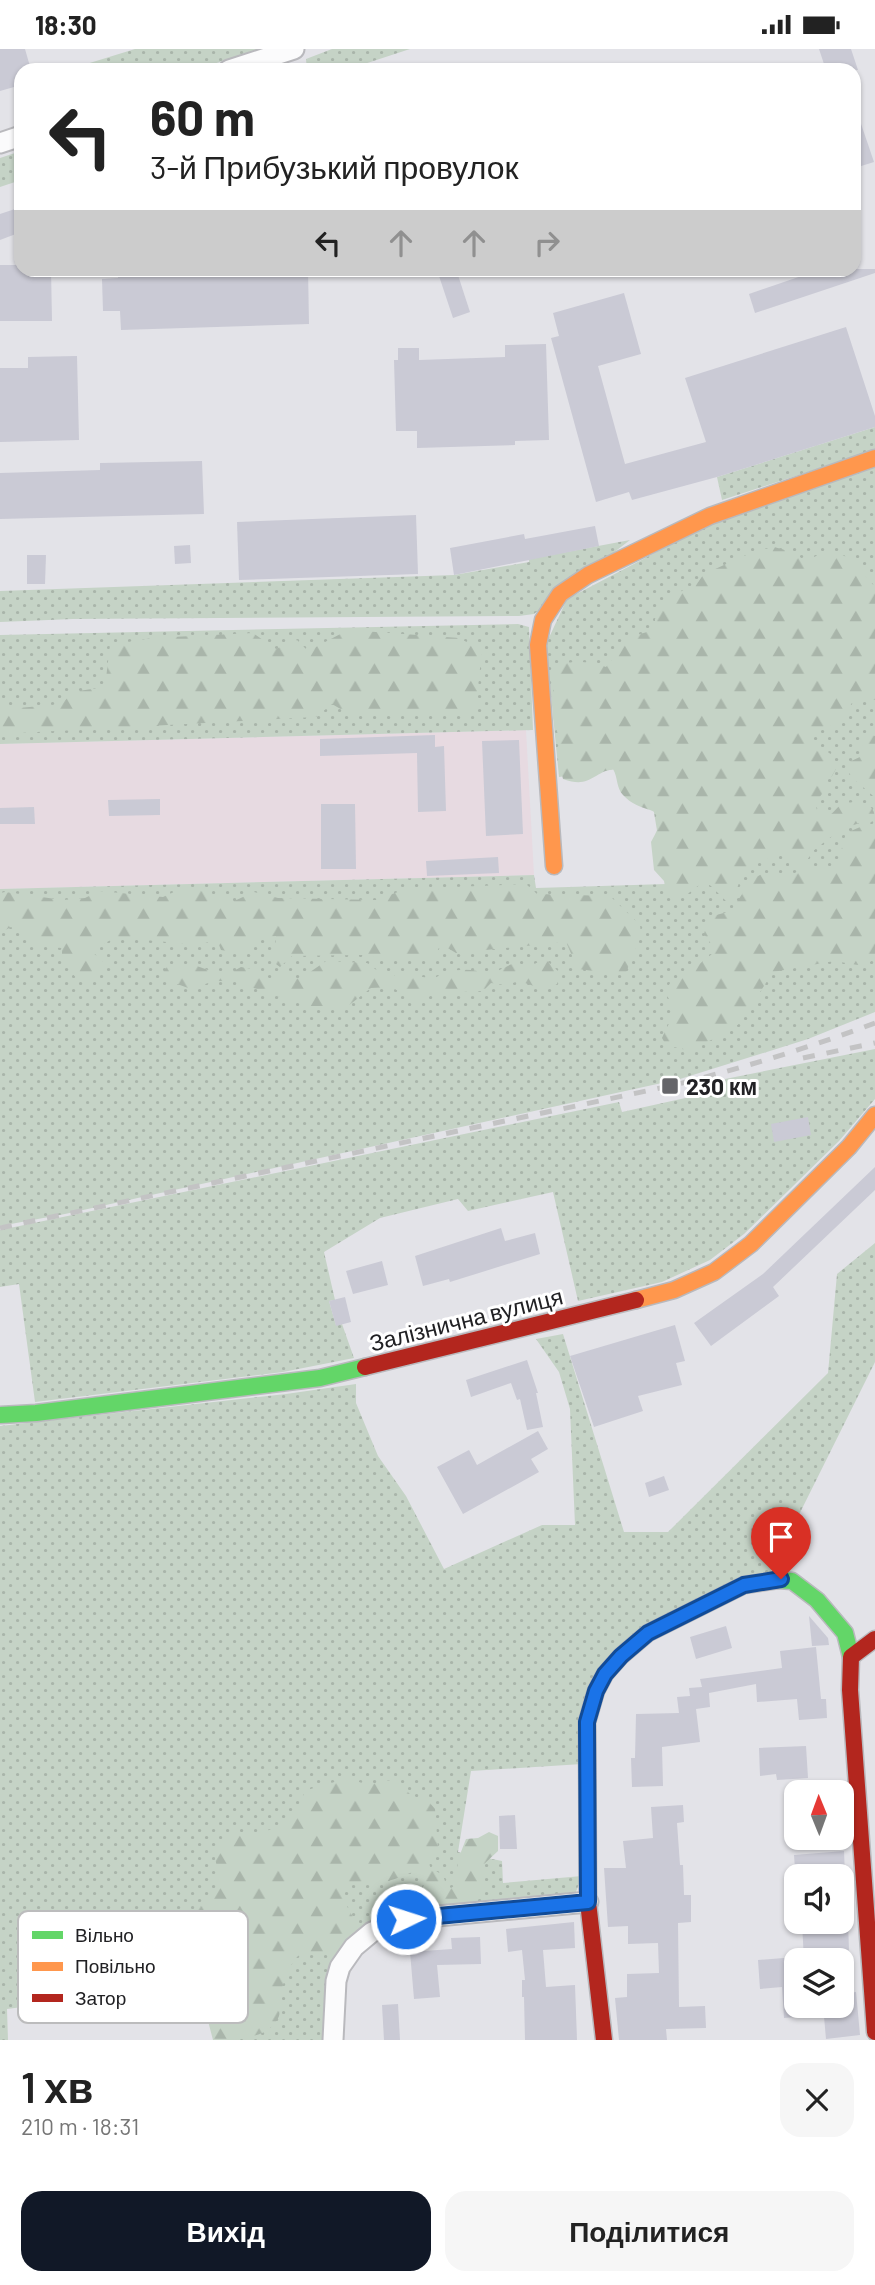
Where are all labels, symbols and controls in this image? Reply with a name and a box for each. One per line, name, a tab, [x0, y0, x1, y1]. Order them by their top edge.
text: 18:30	[35, 9, 97, 40]
text: 60 m	[150, 87, 255, 146]
icon: left	[35, 91, 126, 182]
text: 3-й Прибузький провулок	[150, 147, 519, 185]
icon: left	[309, 224, 347, 262]
icon: ahead	[382, 224, 420, 262]
icon: ahead	[455, 224, 493, 262]
icon: right	[528, 224, 566, 262]
place label: 230 км	[686, 1072, 757, 1100]
marker: 230 км	[660, 1076, 680, 1096]
street label: Залізнична вулиця	[367, 1281, 565, 1357]
pin	[751, 1507, 811, 1579]
icon: arrive	[762, 1518, 800, 1556]
north arrow	[784, 1780, 854, 1850]
map controls	[784, 1780, 854, 2018]
button: sound	[784, 1864, 854, 1934]
position arrow	[369, 1882, 443, 1956]
legend	[18, 1911, 248, 2023]
text: Вільно	[75, 1923, 134, 1946]
button: layers	[784, 1948, 854, 2018]
text: Повільно	[75, 1954, 156, 1977]
text: Затор	[75, 1986, 126, 2009]
text: 1 хв	[21, 2061, 93, 2111]
button: close	[780, 2063, 854, 2137]
text: 210 m · 18:31	[21, 2112, 139, 2140]
button: Вихід	[21, 2191, 431, 2271]
button: Поділитися	[445, 2191, 854, 2271]

